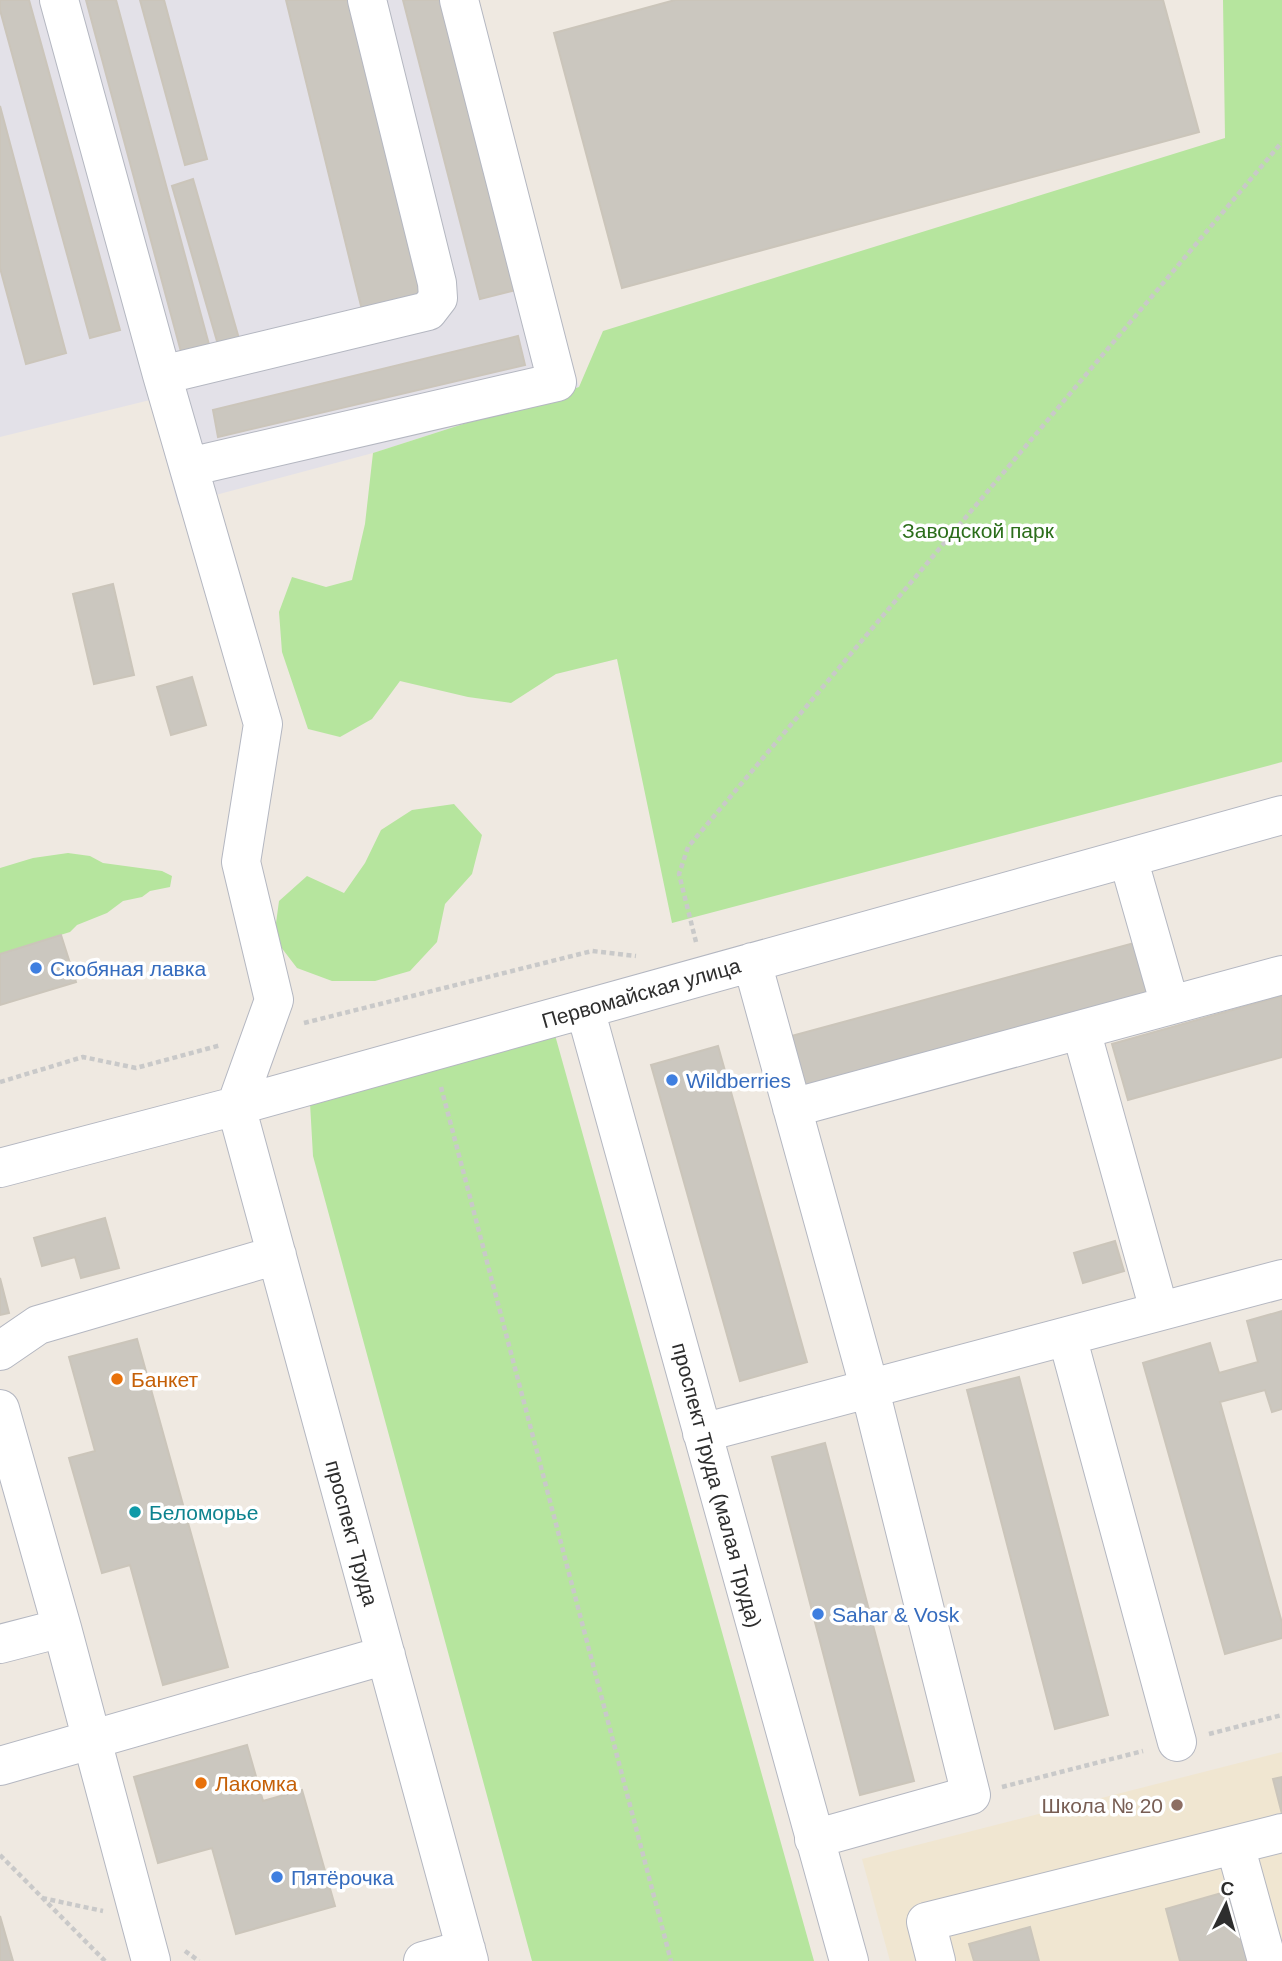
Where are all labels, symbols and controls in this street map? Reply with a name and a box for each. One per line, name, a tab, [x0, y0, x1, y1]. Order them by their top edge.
park label: Заводской парк	[902, 519, 1055, 542]
street label: Первомайская улица	[539, 954, 743, 1032]
place label: Скобяная лавка	[50, 957, 206, 980]
marker: Скобяная лавка	[28, 960, 44, 976]
place label: Wildberries	[686, 1069, 791, 1092]
marker: Wildberries	[664, 1072, 680, 1088]
street label: проспект Труда (малая Труда)	[668, 1340, 766, 1630]
place label: Банкет	[131, 1368, 198, 1391]
marker: Банкет	[109, 1371, 125, 1387]
street label: проспект Труда	[321, 1458, 383, 1609]
place label: Беломорье	[149, 1501, 258, 1524]
marker: Беломорье	[127, 1504, 143, 1520]
place label: Sahar & Vosk	[832, 1603, 960, 1626]
marker: Sahar & Vosk	[810, 1606, 826, 1622]
place label: Лакомка	[215, 1772, 298, 1795]
marker: Лакомка	[193, 1775, 209, 1791]
place label: Школа № 20	[1042, 1794, 1163, 1817]
marker: Школа № 20	[1169, 1797, 1185, 1813]
place label: Пятёрочка	[291, 1866, 394, 1889]
marker: Пятёрочка	[269, 1869, 285, 1885]
north arrow	[1191, 1870, 1261, 1940]
text: С	[1220, 1878, 1235, 1900]

